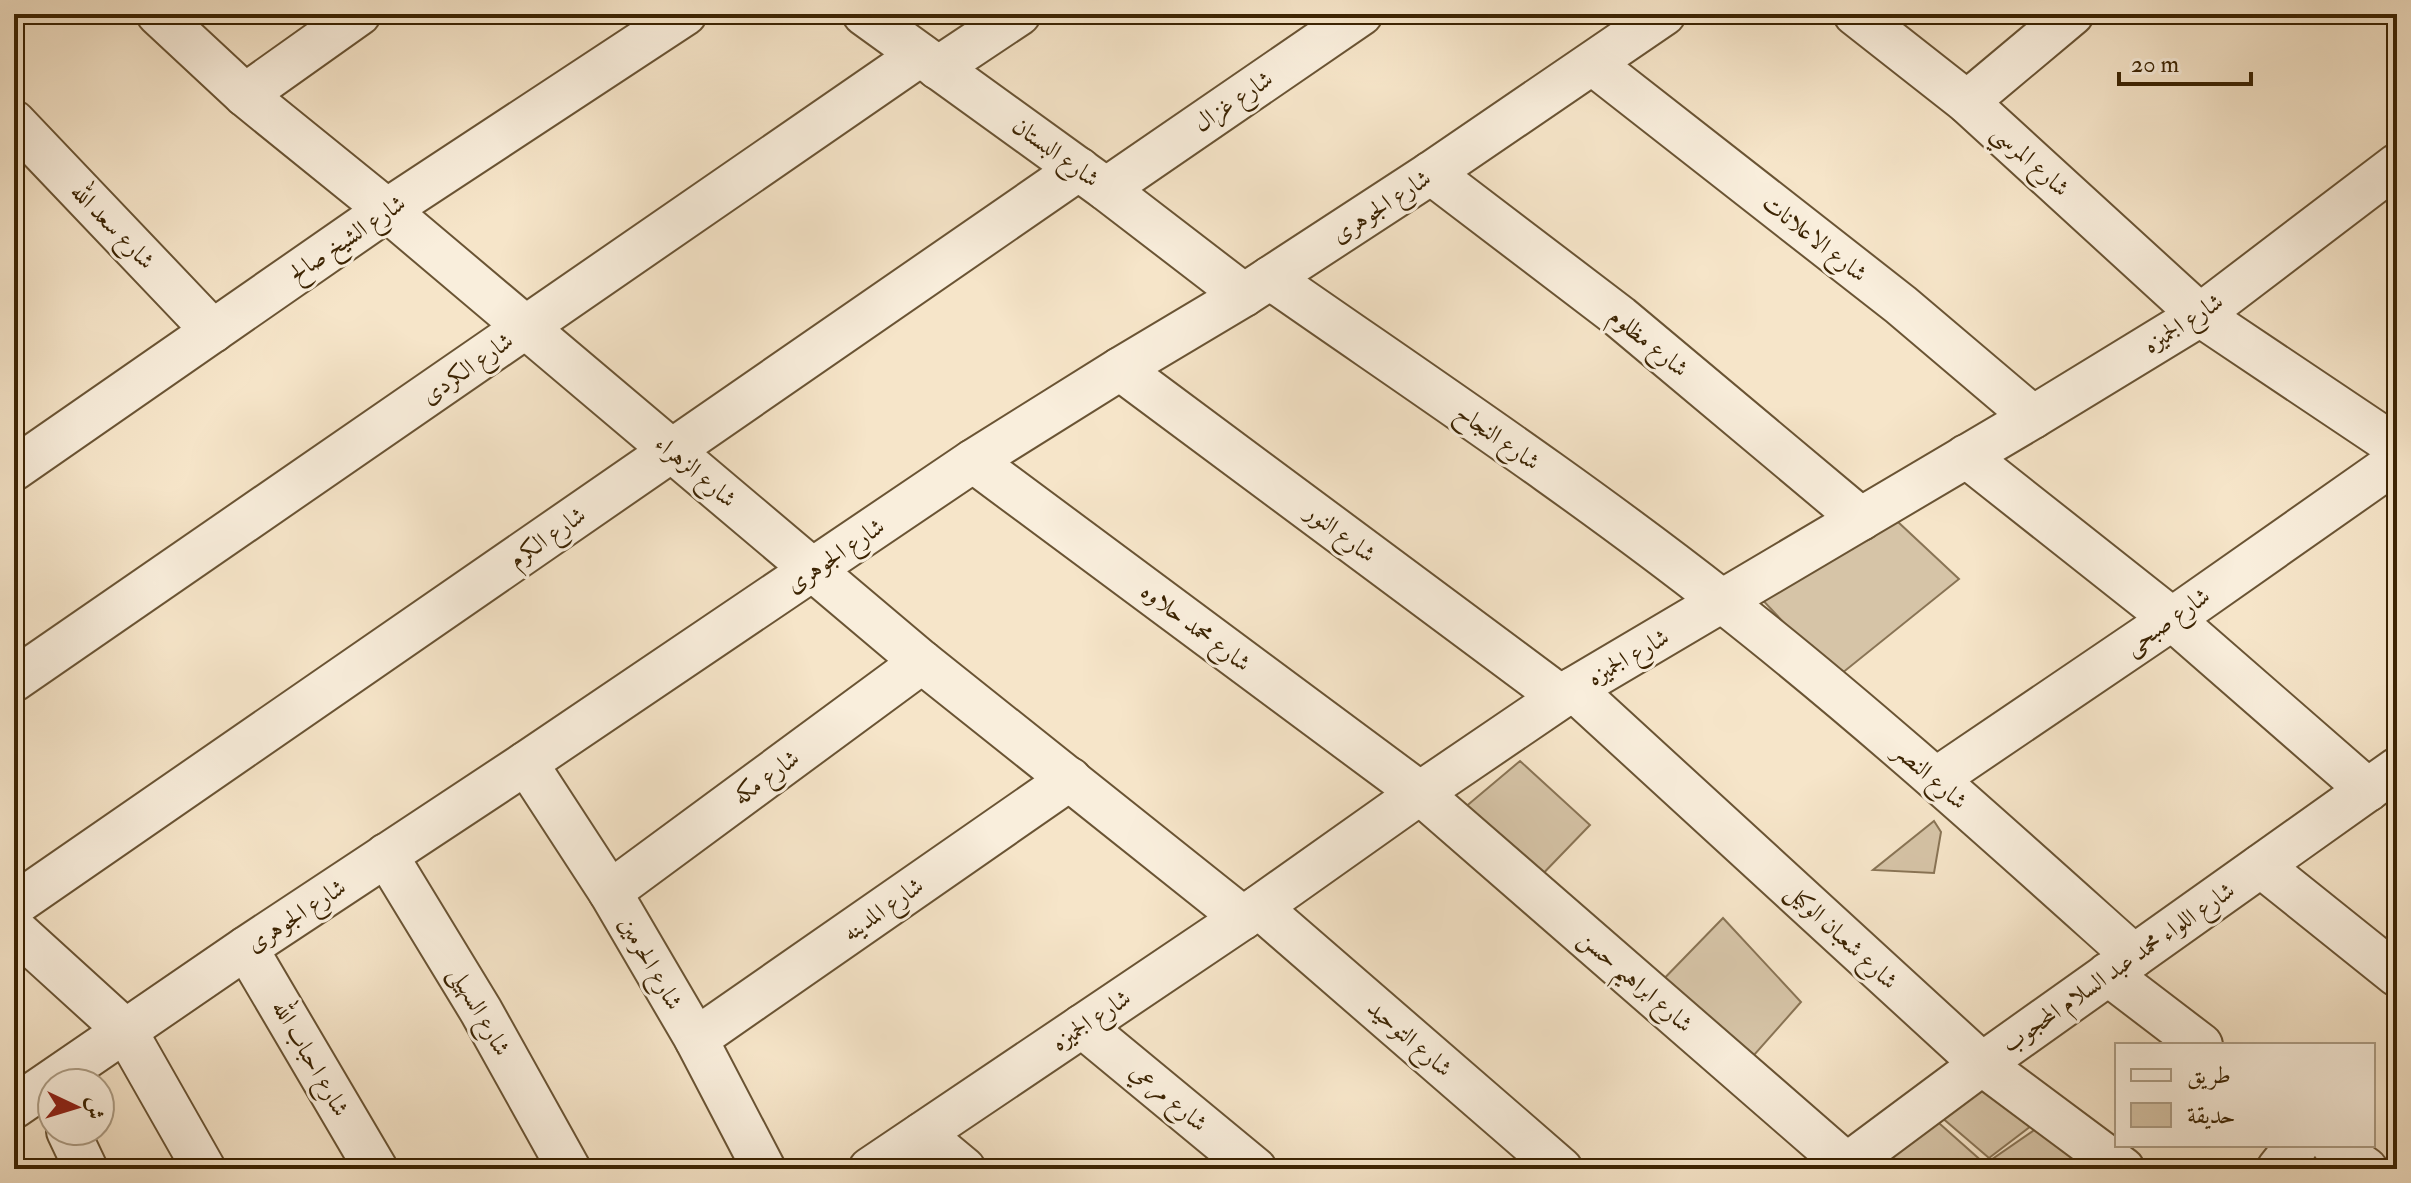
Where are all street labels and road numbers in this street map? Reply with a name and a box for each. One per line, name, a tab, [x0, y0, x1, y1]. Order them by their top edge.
street label: شارع غزال	[1188, 64, 1281, 143]
street label: شارع البستان	[1004, 110, 1106, 198]
street label: شارع المرسي	[1981, 117, 2076, 208]
street label: شارع الجوهرى	[1326, 163, 1439, 253]
street label: شارع سعد الله	[61, 174, 164, 279]
street label: شارع الشيخ صالح	[283, 188, 415, 293]
street label: شارع الاعلانات	[1753, 188, 1874, 292]
street label: شارع الجميزه	[2137, 286, 2231, 364]
street label: شارع مظلوم	[1599, 301, 1695, 388]
street label: شارع الكردى	[415, 325, 522, 415]
street label: شارع النجاح	[1447, 397, 1546, 482]
street label: شارع الزهراء	[646, 428, 743, 518]
street label: شارع النور	[1295, 496, 1382, 573]
street label: شارع الكرم	[503, 500, 595, 579]
street label: شارع الجوهرى	[780, 511, 893, 603]
street label: شارع محمد حلاوه	[1132, 576, 1257, 682]
street label: شارع صبحى	[2118, 581, 2219, 665]
street label: شارع الجميزه	[1582, 622, 1677, 697]
street label: شارع النصر	[1883, 734, 1974, 820]
street label: شارع مكه	[727, 743, 808, 815]
street label: شارع المدينه	[837, 870, 932, 952]
street label: شارع الجوهرى	[241, 872, 354, 962]
street label: شارع اللواء محمد عبد السلام المحجوب	[1996, 875, 2244, 1064]
street label: شارع شعبان الوكيل	[1776, 876, 1904, 999]
street label: شارع الحرمين	[608, 911, 690, 1018]
street label: شارع ابراهيم حسن	[1567, 923, 1699, 1046]
street label: شارع السهيلى	[438, 961, 518, 1063]
street label: شارع الجميزه	[1046, 983, 1139, 1062]
street label: شارع احباب الله	[261, 993, 360, 1124]
street label: شارع التوحيد	[1358, 993, 1459, 1087]
street label: شارع مرعي	[1121, 1056, 1214, 1142]

